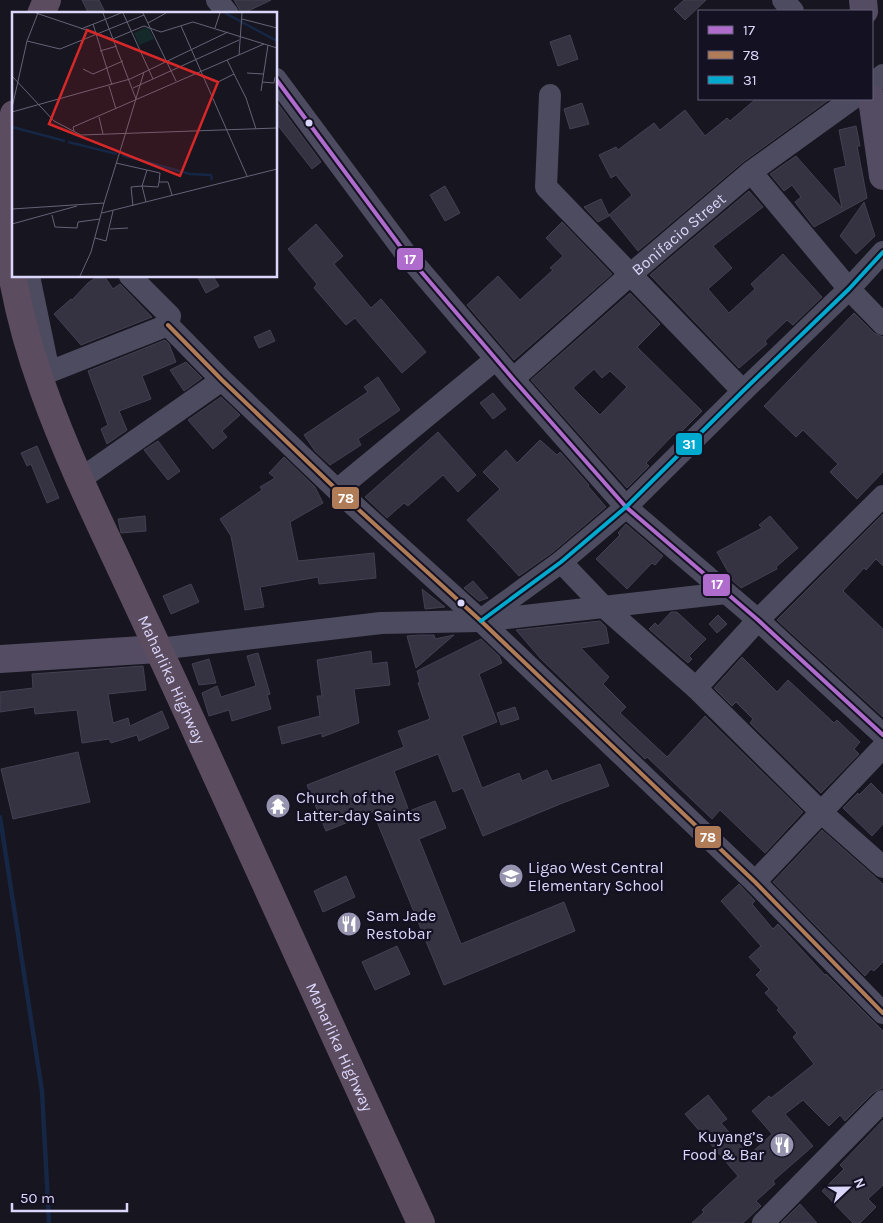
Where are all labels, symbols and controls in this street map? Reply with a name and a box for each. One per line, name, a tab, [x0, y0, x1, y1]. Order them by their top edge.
legend	[698, 10, 873, 100]
inset map	[12, 12, 278, 278]
text: 17	[743, 21, 755, 39]
text: 78	[743, 46, 759, 64]
text: 31	[743, 71, 757, 89]
unlabelled marker	[304, 118, 314, 128]
street label: Bonifacio Street	[628, 189, 729, 279]
line badge: 17	[396, 247, 424, 271]
text: 17	[404, 251, 416, 268]
line badge: 31	[675, 432, 703, 456]
text: 31	[682, 436, 696, 453]
line badge: 78	[331, 486, 360, 510]
text: 78	[338, 490, 354, 507]
line badge: 17	[702, 573, 731, 597]
text: 17	[711, 576, 723, 593]
unlabelled marker	[456, 598, 466, 608]
street label: Maharlika Highway	[134, 612, 210, 747]
place label: Church of the Latter-day Saints	[296, 788, 421, 825]
temple icon: Church of the Latter-day Saints	[265, 793, 291, 819]
line badge: 78	[694, 825, 722, 849]
text: 78	[700, 829, 716, 846]
place label: Ligao West Central Elementary School	[528, 858, 664, 895]
school or university icon: Ligao West Central Elementary School	[498, 863, 524, 889]
place label: Sam Jade Restobar	[366, 906, 436, 943]
restaurant icon: Sam Jade Restobar	[336, 911, 362, 937]
street label: Maharlika Highway	[302, 979, 378, 1115]
place label: Kuyang’s Food & Bar	[682, 1127, 764, 1164]
restaurant icon: Kuyang’s Food & Bar	[769, 1132, 795, 1158]
north arrow	[823, 1163, 873, 1213]
text: N	[850, 1175, 869, 1191]
scale bar	[12, 1180, 128, 1212]
text: 50 m	[20, 1189, 55, 1207]

